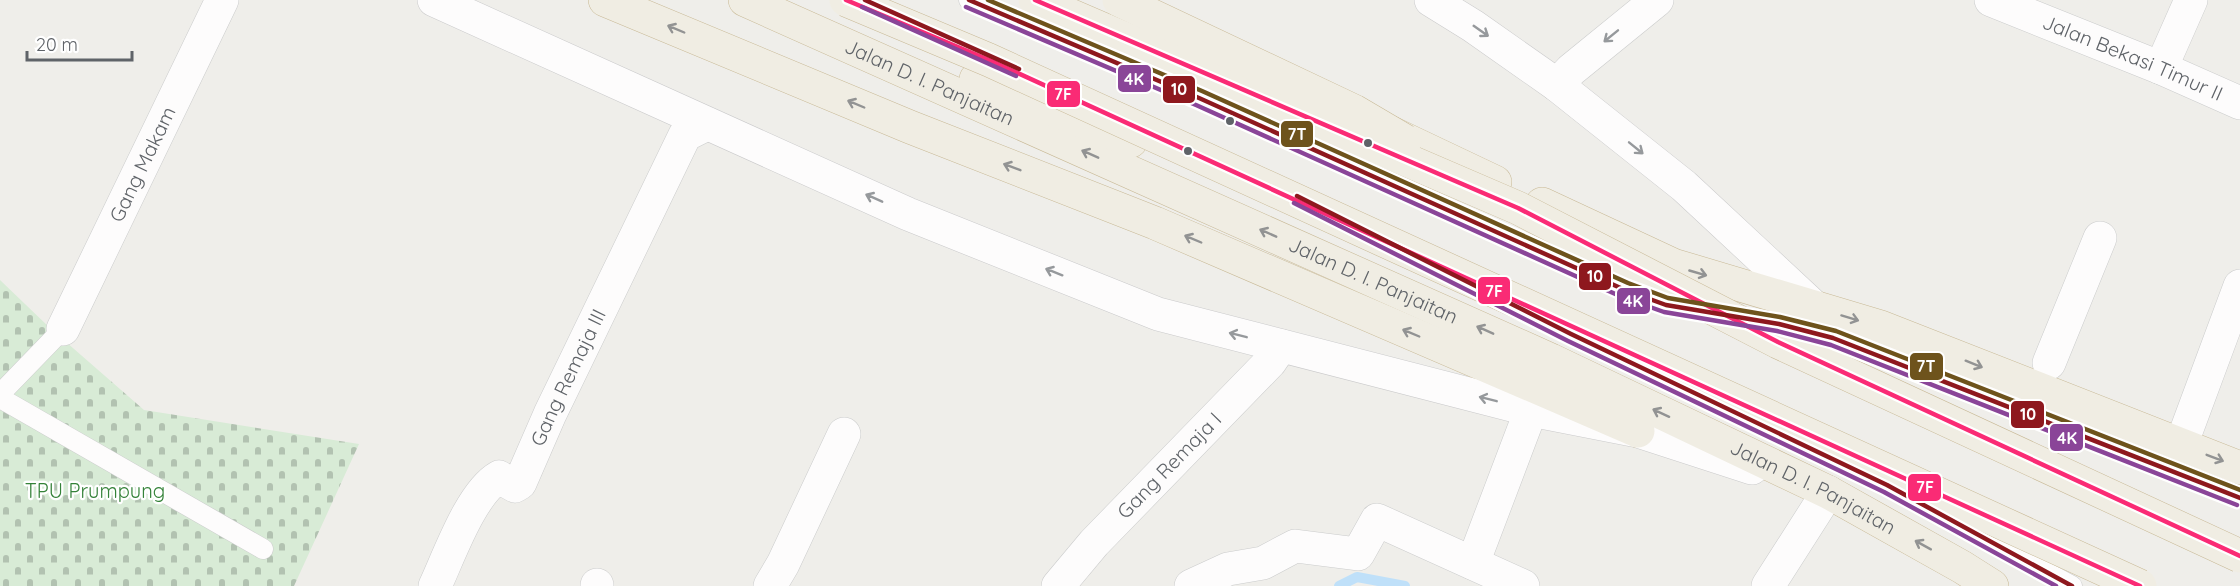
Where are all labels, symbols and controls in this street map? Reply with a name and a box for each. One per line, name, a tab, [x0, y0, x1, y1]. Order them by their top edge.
street label: Jalan Bekasi Timur II	[2039, 9, 2227, 106]
one-way arrow	[667, 23, 685, 35]
scale bar	[27, 24, 132, 62]
one-way arrow	[1472, 25, 1488, 37]
one-way arrow	[1604, 30, 1620, 43]
text: 20 m	[36, 33, 78, 56]
street label: Jalan D. I. Panjaitan	[841, 33, 1018, 131]
line badge: 4K	[1117, 64, 1152, 93]
text: 4K	[1124, 69, 1144, 89]
line badge: 10	[1162, 75, 1196, 104]
text: 10	[1171, 79, 1187, 99]
line badge: 7F	[1046, 80, 1081, 108]
text: 7F	[1054, 84, 1072, 104]
one-way arrow	[847, 98, 865, 109]
street label: Gang Makam	[104, 102, 181, 226]
unlabelled marker	[1224, 115, 1236, 127]
line badge: 7T	[1280, 120, 1314, 148]
text: 7T	[1288, 124, 1306, 144]
unlabelled marker	[1362, 137, 1374, 149]
one-way arrow	[1628, 142, 1644, 155]
unlabelled marker	[1182, 145, 1194, 157]
one-way arrow	[1082, 147, 1100, 159]
one-way arrow	[1003, 161, 1022, 172]
one-way arrow	[865, 192, 883, 204]
one-way arrow	[1260, 227, 1278, 239]
street label: Jalan D. I. Panjaitan	[1285, 231, 1462, 329]
one-way arrow	[1185, 233, 1203, 244]
line badge: 10	[1578, 262, 1612, 291]
one-way arrow	[1045, 266, 1064, 277]
text: 10	[1587, 266, 1603, 286]
one-way arrow	[1688, 268, 1707, 279]
line badge: 7F	[1477, 276, 1511, 305]
text: 7F	[1485, 281, 1503, 301]
line badge: 4K	[1616, 287, 1651, 315]
text: 4K	[1623, 291, 1643, 311]
street label: Gang Remaja III	[525, 305, 611, 450]
one-way arrow	[1840, 313, 1859, 324]
one-way arrow	[1476, 324, 1494, 336]
one-way arrow	[1402, 327, 1421, 338]
one-way arrow	[1229, 328, 1248, 340]
line badge: 7T	[1909, 352, 1944, 381]
text: 7T	[1917, 356, 1935, 376]
one-way arrow	[1965, 359, 1983, 370]
one-way arrow	[1479, 392, 1498, 404]
line badge: 10	[2010, 400, 2045, 429]
text: 10	[2020, 404, 2036, 424]
one-way arrow	[1653, 406, 1671, 418]
street label: Gang Remaja I	[1112, 407, 1226, 524]
line badge: 4K	[2049, 423, 2084, 452]
text: 4K	[2057, 428, 2077, 448]
street label: Jalan D. I. Panjaitan	[1726, 434, 1900, 539]
one-way arrow	[2205, 453, 2223, 464]
line badge: 7F	[1907, 473, 1942, 502]
text: 7F	[1916, 477, 1934, 497]
park label: TPU Prumpung	[25, 478, 165, 503]
one-way arrow	[1915, 539, 1933, 550]

